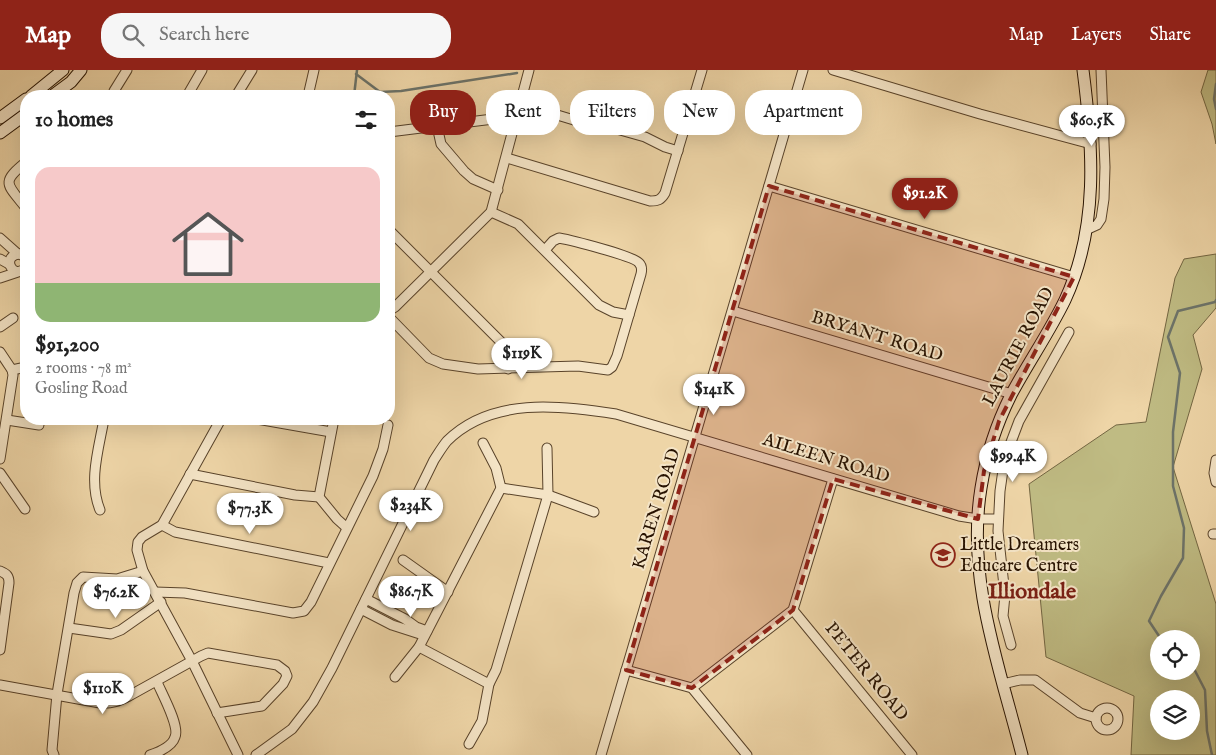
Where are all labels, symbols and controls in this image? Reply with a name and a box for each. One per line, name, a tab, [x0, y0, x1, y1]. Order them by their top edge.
search box	[101, 13, 451, 58]
text: Map	[25, 20, 71, 51]
icon: search	[119, 21, 147, 49]
text: Search here	[159, 23, 250, 47]
text: Map	[1009, 24, 1043, 47]
text: Layers	[1071, 24, 1122, 47]
text: Share	[1150, 24, 1191, 47]
chip: Buy	[410, 90, 476, 135]
chip: Rent	[486, 90, 560, 135]
chip: Filters	[570, 90, 654, 135]
chip: New	[664, 90, 735, 135]
chip: Apartment	[745, 90, 862, 135]
pin: $60.5K	[1051, 104, 1133, 147]
icon: filters	[352, 106, 380, 134]
text: 10 homes	[35, 107, 113, 134]
text: $60.5K	[1070, 111, 1114, 131]
pin: $91.2K	[884, 178, 966, 220]
text: $91.2K	[903, 184, 947, 204]
icon: home	[163, 199, 253, 289]
street label: LAURIE ROAD	[978, 283, 1060, 411]
street label: BRYANT ROAD	[808, 306, 946, 368]
text: $91,200	[35, 332, 100, 359]
pin: $119K	[487, 338, 557, 380]
text: $119K	[502, 344, 542, 364]
text: 2 rooms · 78 m²	[35, 359, 132, 379]
pin: $141K	[679, 374, 749, 416]
text: Gosling Road	[35, 379, 128, 399]
text: $141K	[694, 380, 734, 400]
street label: AILEEN ROAD	[759, 428, 892, 489]
pin: $99.4K	[972, 440, 1054, 483]
street label: KAREN ROAD	[628, 446, 686, 572]
text: $99.4K	[990, 447, 1036, 467]
pin: $234K	[376, 490, 446, 532]
pin: $77.3K	[209, 492, 291, 535]
text: $234K	[390, 496, 432, 516]
text: $77.3K	[228, 499, 272, 519]
place label: Little Dreamers Educare Centre	[960, 534, 1079, 578]
school or university icon: Little Dreamers Educare Centre	[930, 542, 956, 568]
pin: $76.2K	[75, 576, 157, 619]
pin: $86.7K	[370, 576, 452, 618]
district label: Illiondale	[988, 578, 1076, 606]
text: $86.7K	[389, 582, 433, 602]
text: $76.2K	[93, 583, 139, 603]
street label: PETER ROAD	[819, 618, 913, 726]
map controls	[1150, 630, 1200, 740]
button: locate	[1150, 630, 1200, 680]
pin: $110K	[68, 672, 138, 715]
text: $110K	[83, 679, 123, 699]
button: layers	[1150, 690, 1200, 740]

